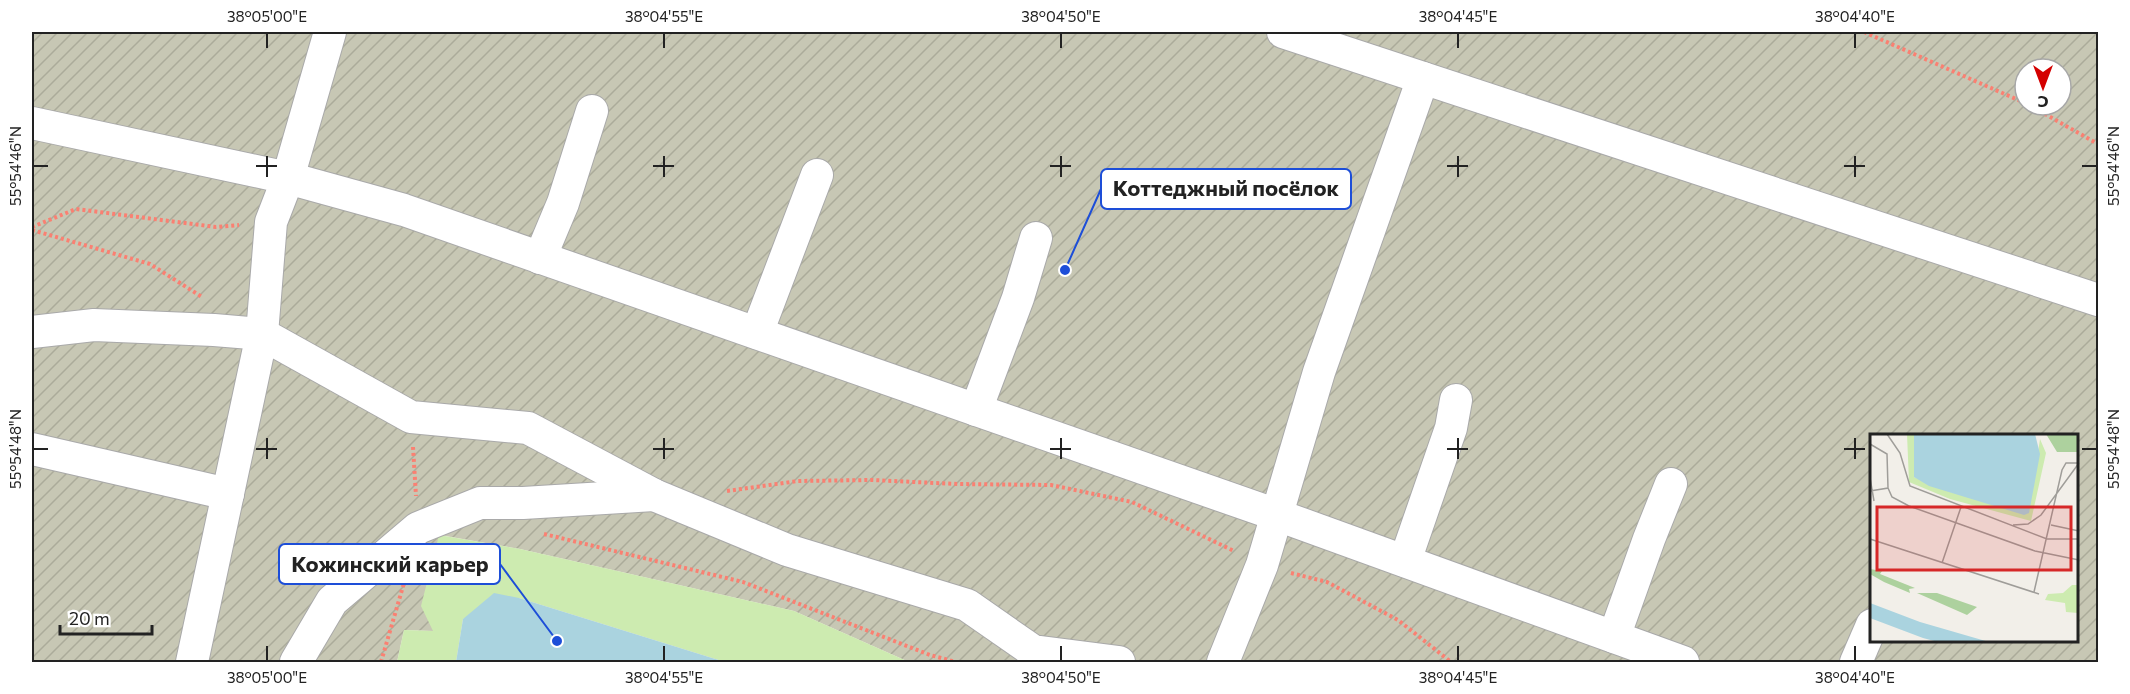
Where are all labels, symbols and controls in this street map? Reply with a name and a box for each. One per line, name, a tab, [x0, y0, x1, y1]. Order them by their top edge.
text: 38°05'00"E	[227, 7, 307, 25]
text: 38°04'55"E	[625, 7, 703, 25]
text: 38°04'50"E	[1021, 7, 1101, 25]
text: 38°04'45"E	[1419, 7, 1497, 25]
text: 38°04'40"E	[1815, 7, 1895, 25]
north arrow	[2013, 57, 2073, 117]
text: С	[2037, 93, 2048, 112]
text: 55°54'46"N	[6, 126, 24, 206]
text: 55°54'46"N	[2104, 126, 2122, 206]
callout: Коттеджный посёлок	[1101, 169, 1351, 209]
text: Коттеджный посёлок	[1113, 174, 1340, 201]
text: 55°54'48"N	[6, 409, 24, 489]
text: 55°54'48"N	[2104, 409, 2122, 489]
inset map	[1870, 434, 2079, 643]
callout: Кожинский карьер	[279, 544, 500, 584]
text: Кожинский карьер	[291, 550, 489, 577]
scale bar	[60, 598, 152, 636]
text: 20 m	[69, 607, 110, 629]
text: 38°05'00"E	[227, 668, 307, 686]
text: 38°04'55"E	[625, 668, 703, 686]
text: 38°04'50"E	[1021, 668, 1101, 686]
text: 38°04'45"E	[1419, 668, 1497, 686]
text: 38°04'40"E	[1815, 668, 1895, 686]

